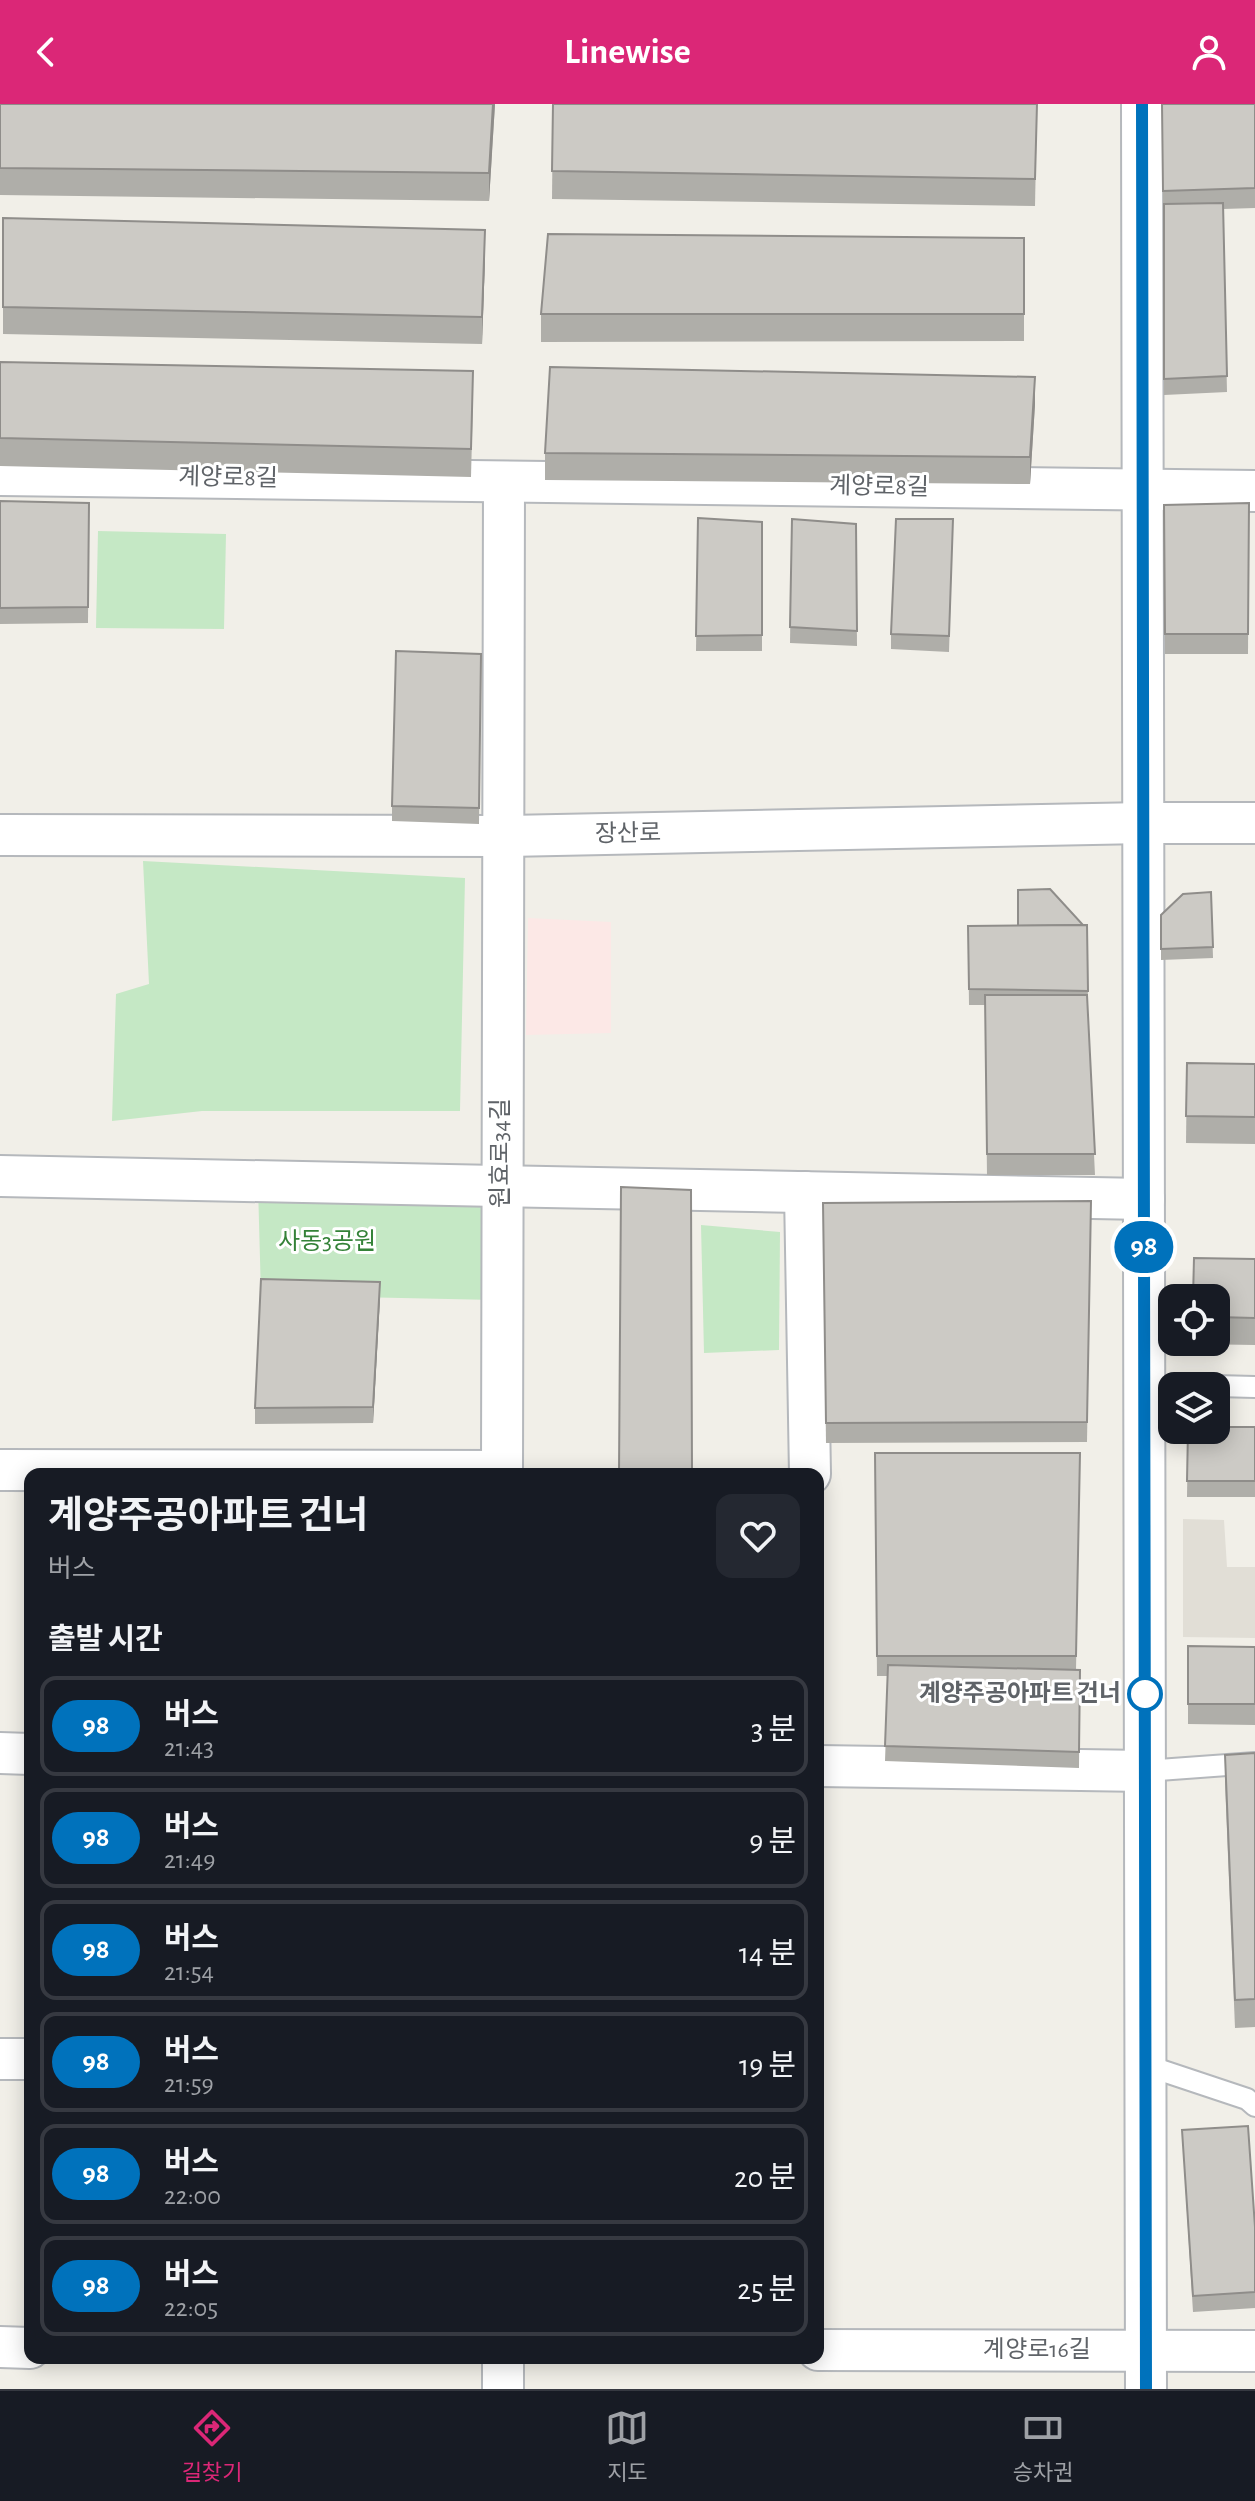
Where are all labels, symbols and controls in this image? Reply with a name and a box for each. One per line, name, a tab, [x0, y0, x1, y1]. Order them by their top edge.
icon: back	[24, 30, 68, 74]
icon: person	[1187, 30, 1231, 74]
text: Linewise	[564, 34, 691, 70]
street label: 계양로8길	[178, 464, 278, 491]
street label: 계양로8길	[829, 473, 929, 500]
street label: 장산로	[595, 819, 661, 847]
street label: 원효로34길	[488, 1098, 513, 1208]
line badge: 98	[1108, 1221, 1180, 1273]
park label: 사동3공원	[278, 1229, 376, 1254]
text: 98	[1130, 1233, 1158, 1261]
map controls	[1158, 1284, 1230, 1444]
button: locate	[1158, 1284, 1230, 1356]
button: layers	[1158, 1372, 1230, 1444]
button: heart	[716, 1494, 800, 1578]
text: 계양주공아파트 건너	[48, 1498, 368, 1536]
text: 버스	[48, 1556, 96, 1582]
text: 출발 시간	[48, 1625, 163, 1655]
marker: 계양주공아파트 건너	[1128, 1677, 1162, 1711]
place label: 계양주공아파트 건너	[919, 1680, 1121, 1706]
text: 버스	[164, 1700, 219, 1730]
text: 98	[82, 1712, 110, 1740]
text: 3 분	[751, 1715, 796, 1745]
text: 21:43	[164, 1735, 214, 1761]
text: 버스	[164, 1812, 219, 1842]
text: 98	[82, 1824, 110, 1852]
text: 9 분	[749, 1827, 796, 1857]
text: 21:49	[164, 1847, 215, 1873]
text: 버스	[164, 1924, 219, 1954]
text: 98	[82, 1936, 110, 1964]
text: 14 분	[739, 1939, 796, 1969]
text: 21:54	[164, 1959, 214, 1985]
text: 버스	[164, 2036, 219, 2066]
text: 98	[82, 2048, 110, 2076]
text: 19 분	[739, 2051, 796, 2081]
text: 21:59	[164, 2071, 214, 2097]
text: 버스	[164, 2148, 219, 2178]
text: 98	[82, 2160, 110, 2188]
text: 20 분	[734, 2163, 796, 2193]
text: 22:00	[164, 2183, 221, 2209]
text: 버스	[164, 2260, 219, 2290]
text: 98	[82, 2272, 110, 2300]
text: 25 분	[737, 2275, 796, 2305]
text: 22:05	[164, 2295, 218, 2321]
street label: 계양로16길	[983, 2337, 1091, 2362]
tab: 길찾기	[182, 2406, 242, 2486]
tab: 지도	[605, 2406, 649, 2486]
tab: 승차권	[1013, 2406, 1073, 2486]

